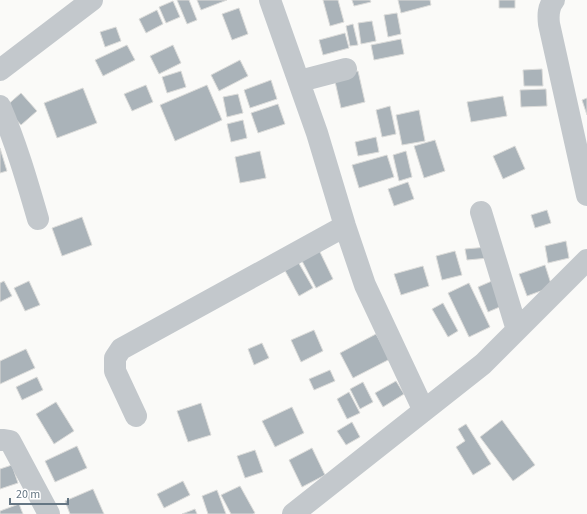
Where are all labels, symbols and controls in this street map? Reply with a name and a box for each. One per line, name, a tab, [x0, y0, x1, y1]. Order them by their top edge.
scale bar	[10, 480, 68, 506]
text: 20 m	[16, 486, 40, 503]

